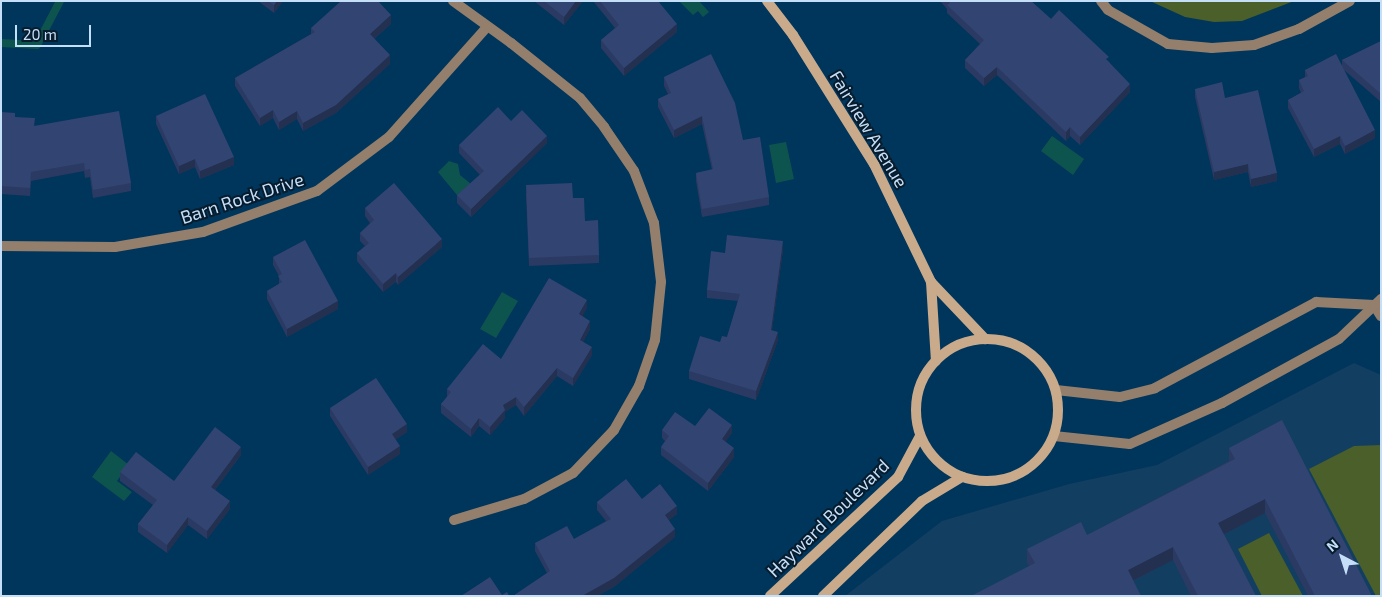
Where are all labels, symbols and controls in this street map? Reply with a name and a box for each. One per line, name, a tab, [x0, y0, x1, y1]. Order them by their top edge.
scale bar	[18, 15, 94, 47]
text: 20 m	[23, 25, 57, 43]
street label: Fairview Avenue	[825, 66, 913, 192]
street label: Barn Rock Drive	[177, 168, 307, 228]
street label: Hayward Boulevard	[763, 454, 893, 582]
north arrow	[1317, 532, 1367, 582]
text: N	[1323, 535, 1341, 555]

